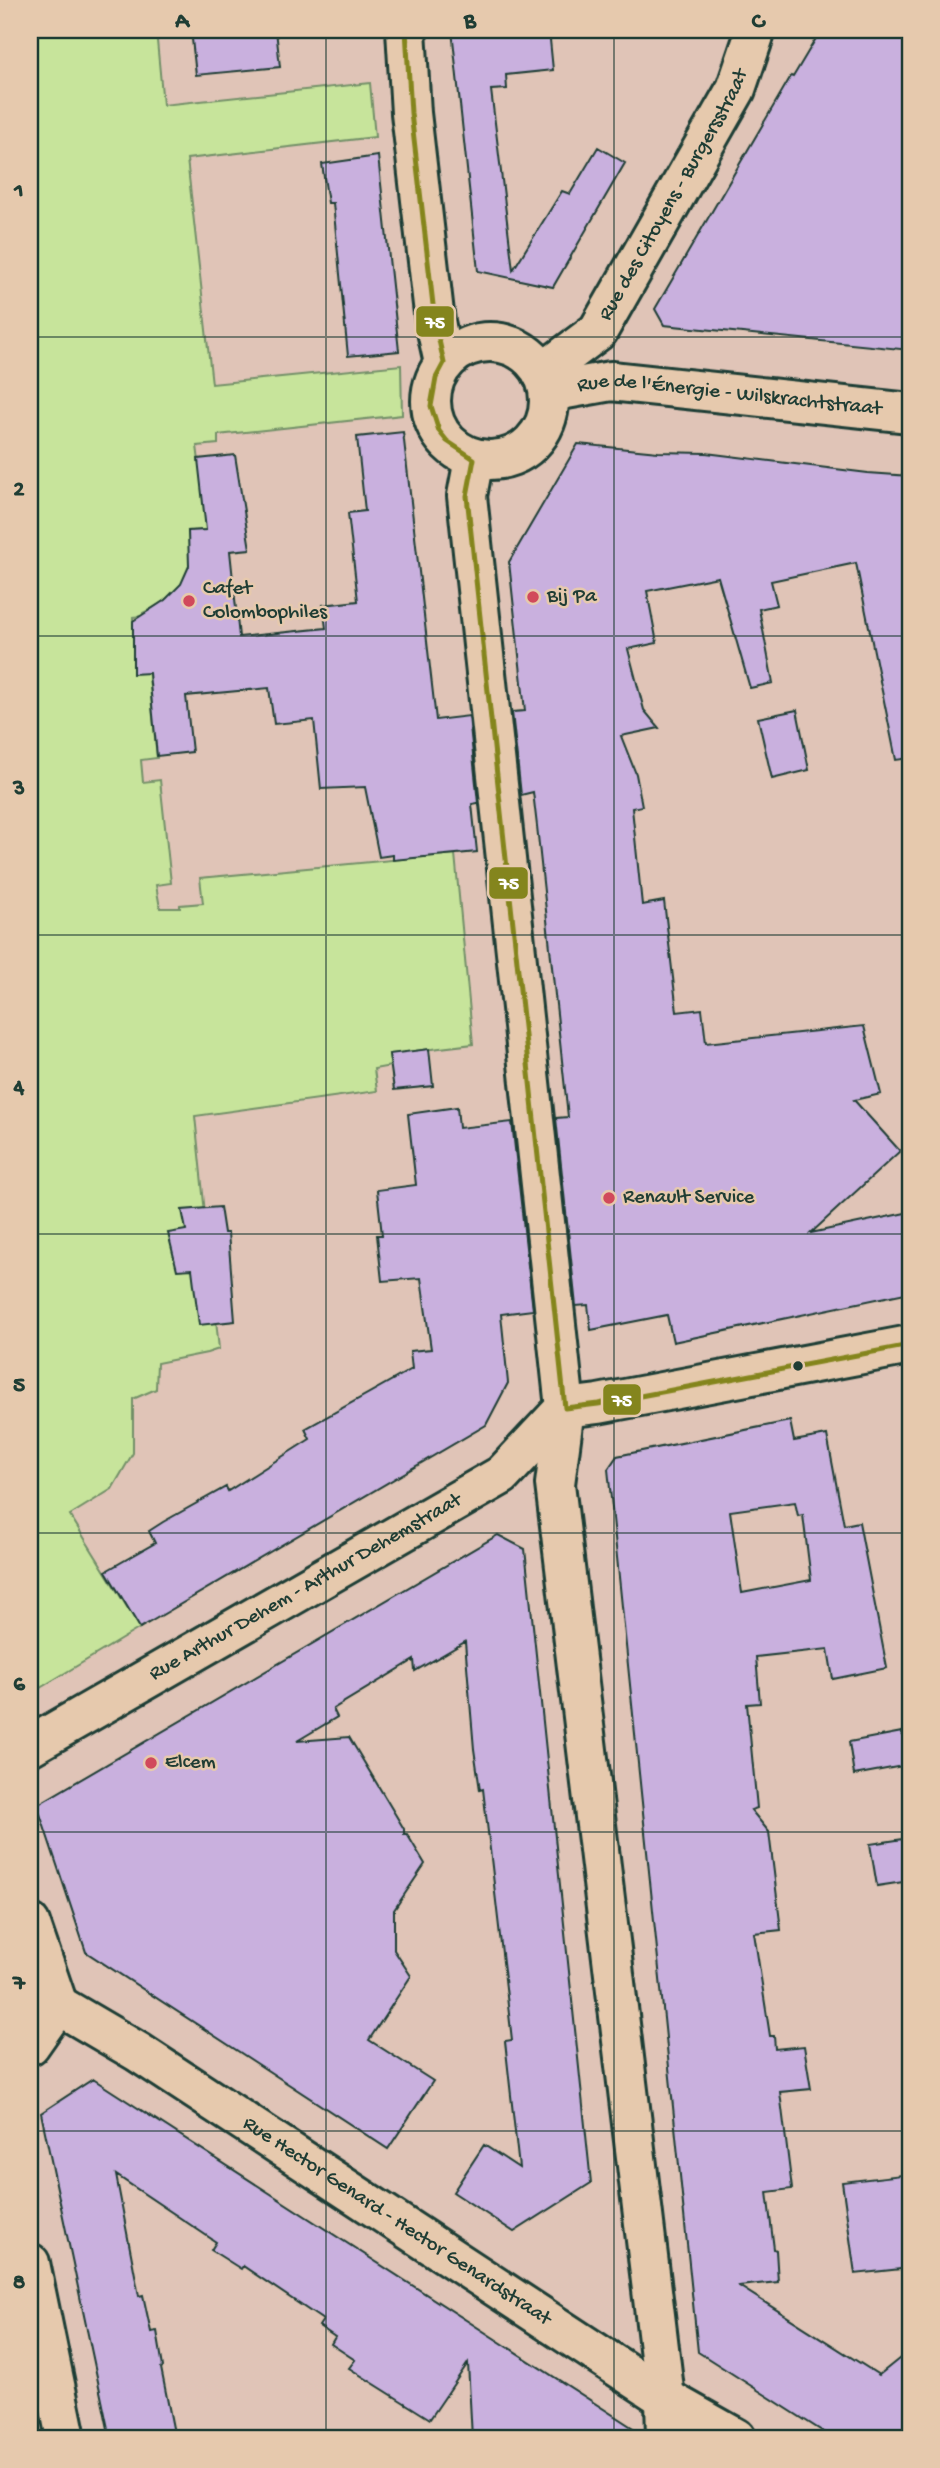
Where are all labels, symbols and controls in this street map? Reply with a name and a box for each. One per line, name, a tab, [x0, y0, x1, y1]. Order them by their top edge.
text: A	[174, 9, 190, 36]
text: B	[463, 9, 477, 36]
text: C	[752, 9, 767, 36]
street label: Rue des Citoyens - Burgersstraat	[594, 64, 755, 326]
text: 1	[13, 178, 24, 205]
line badge: 75	[415, 305, 455, 338]
text: 75	[424, 313, 445, 336]
street label: Rue de l'Énergie - Wilskrachtstraat	[575, 368, 885, 423]
text: 2	[13, 477, 25, 504]
place label: Cafet Colombophiles	[203, 577, 328, 626]
place label: Bij Pa	[546, 585, 598, 610]
marker: Bij Pa	[525, 589, 541, 605]
marker: Cafet Colombophiles	[181, 593, 197, 609]
text: 3	[12, 776, 25, 803]
line badge: 75	[488, 866, 529, 900]
text: 75	[498, 874, 519, 897]
text: 4	[13, 1075, 25, 1102]
place label: Renault Service	[623, 1186, 755, 1211]
marker: Renault Service	[601, 1190, 617, 1206]
unlabelled marker	[791, 1359, 805, 1373]
text: 5	[13, 1373, 25, 1400]
line badge: 75	[602, 1383, 642, 1416]
text: 75	[611, 1391, 632, 1414]
street label: Rue Arthur Dehem - Arthur Dehemstraat	[145, 1487, 468, 1687]
text: 6	[13, 1672, 26, 1699]
place label: Elcem	[165, 1751, 216, 1776]
marker: Elcem	[143, 1755, 159, 1771]
text: 7	[12, 1971, 26, 1998]
street label: Rue Hector Genard - Hector Genardstraat	[238, 2111, 557, 2333]
text: 8	[13, 2270, 26, 2297]

